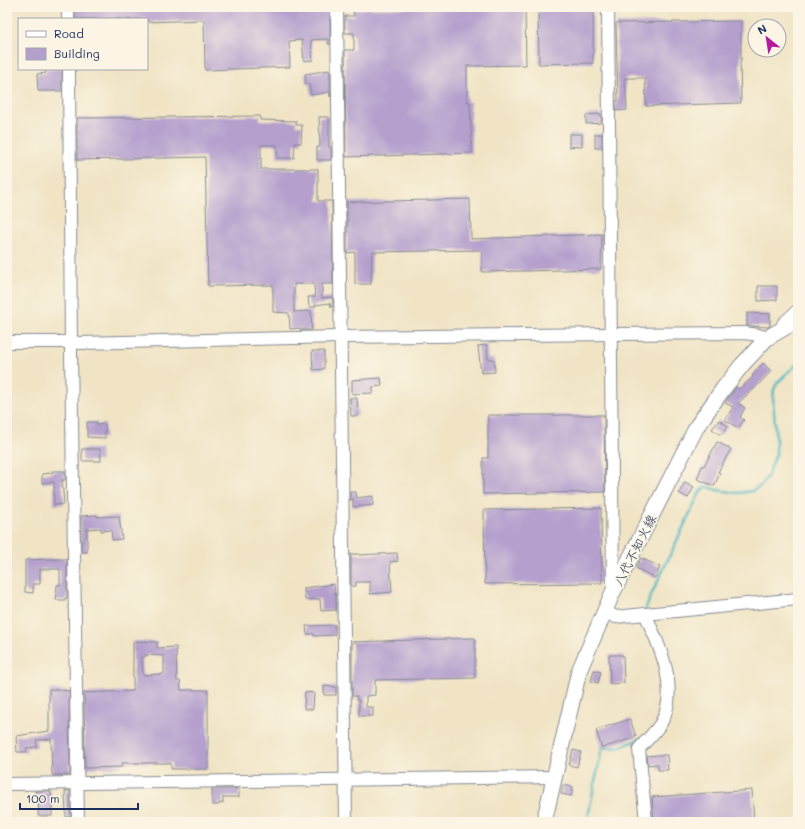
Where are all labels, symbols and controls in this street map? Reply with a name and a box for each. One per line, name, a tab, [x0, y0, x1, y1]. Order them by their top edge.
legend	[18, 18, 148, 70]
north arrow	[747, 18, 787, 58]
text: N	[754, 20, 769, 37]
text: Road	[54, 25, 84, 41]
text: Building	[54, 45, 100, 61]
street label: 八代不知火線	[609, 511, 660, 589]
scale bar	[20, 785, 138, 811]
text: 100 m	[26, 790, 60, 806]

